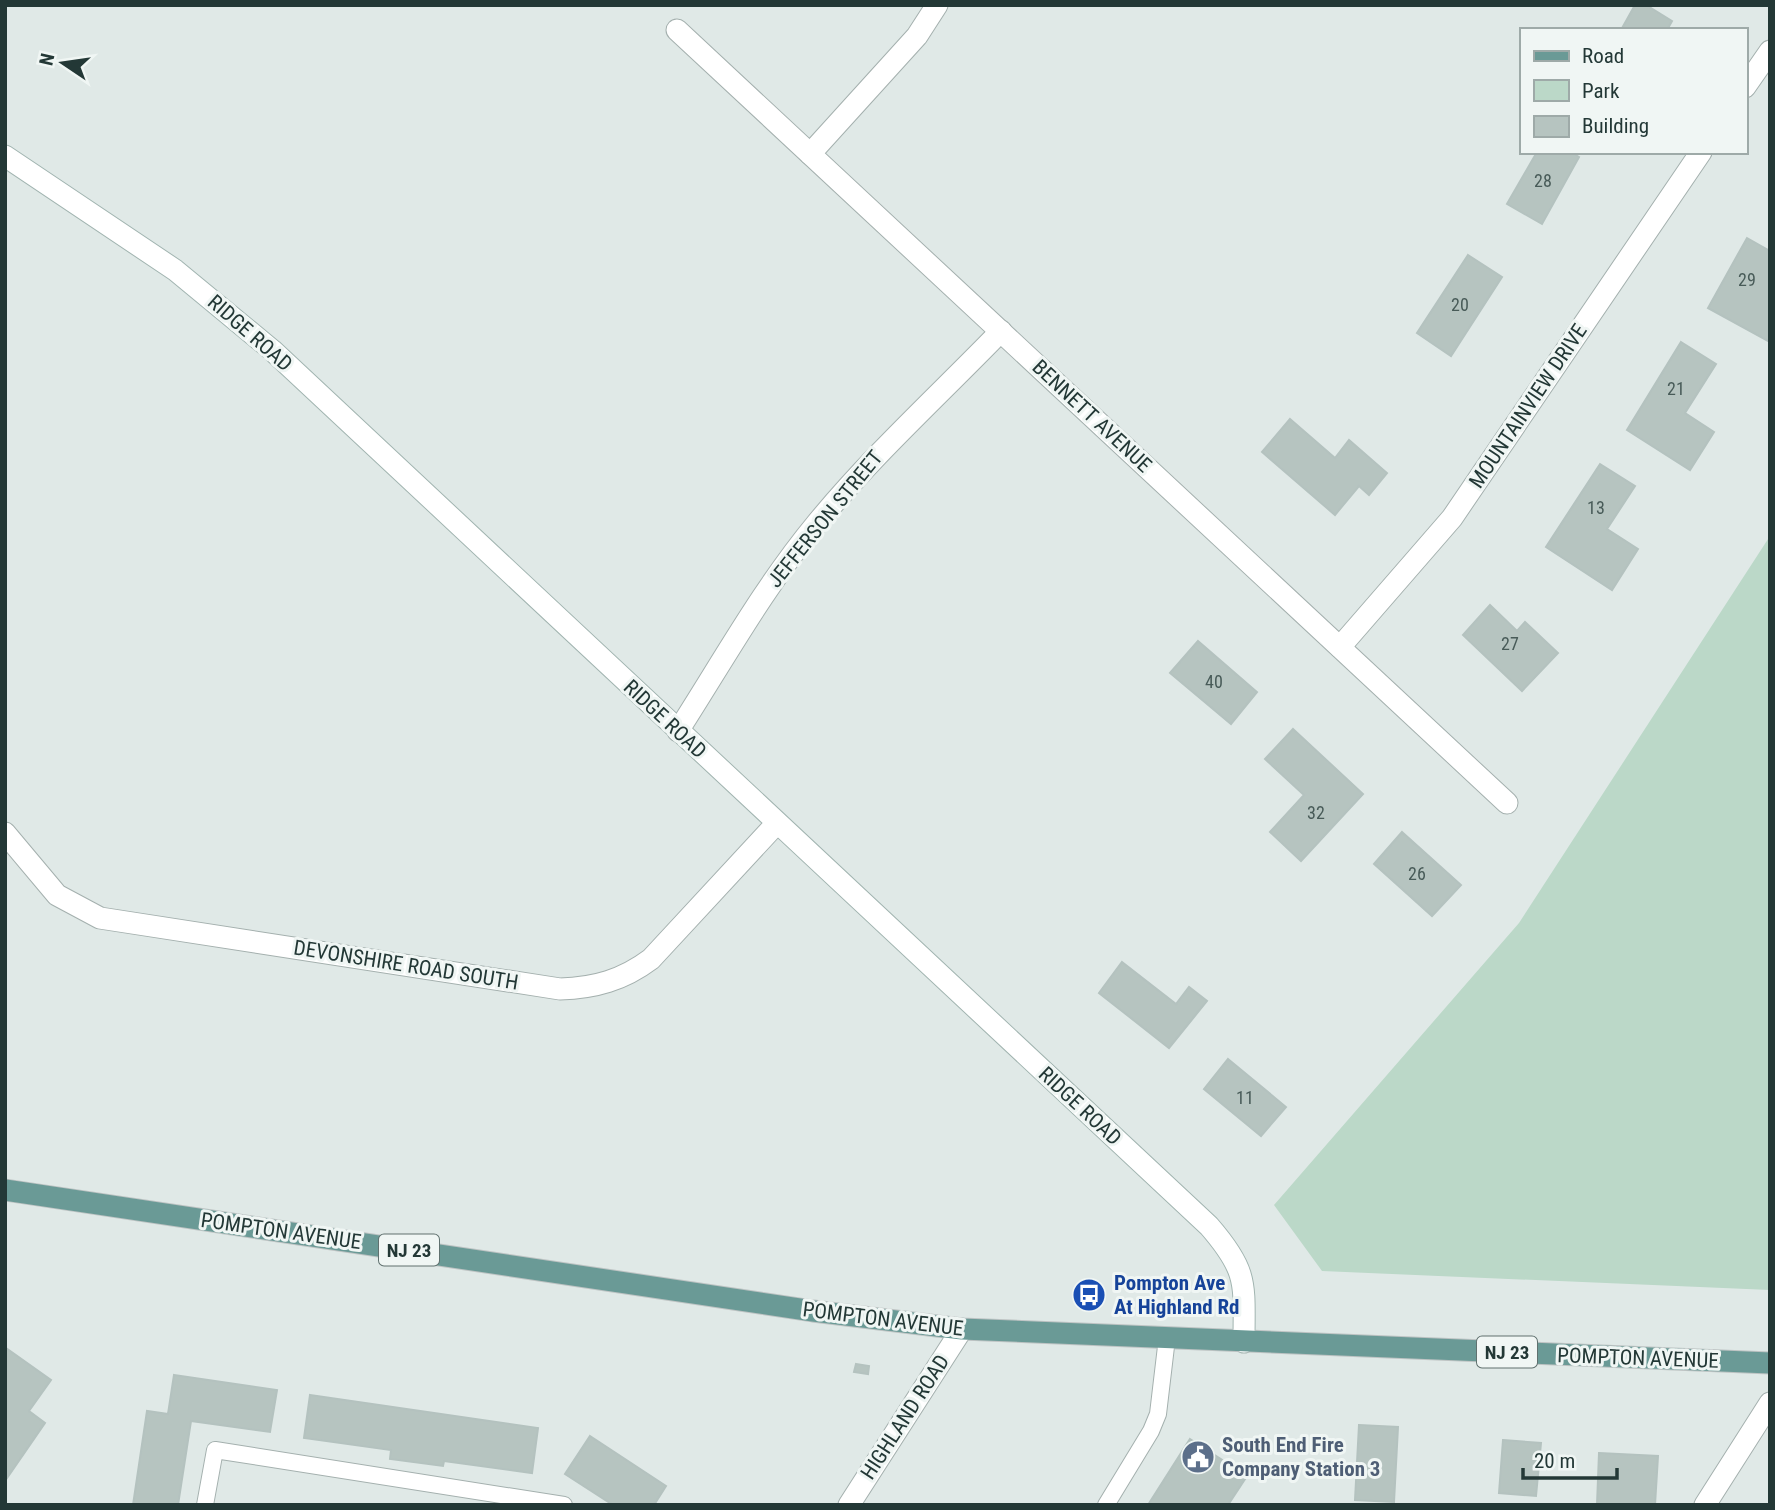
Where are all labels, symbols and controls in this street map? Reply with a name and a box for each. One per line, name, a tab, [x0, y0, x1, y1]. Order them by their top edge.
north arrow	[28, 28, 98, 98]
legend	[1520, 28, 1747, 154]
text: Road	[1582, 44, 1624, 68]
text: N	[34, 51, 59, 68]
text: Park	[1582, 79, 1620, 103]
text: Building	[1582, 114, 1649, 138]
house number: 28	[1534, 170, 1552, 191]
house number: 29	[1738, 269, 1756, 290]
street label: RIDGE ROAD	[203, 290, 297, 376]
house number: 20	[1451, 294, 1469, 315]
street label: MOUNTAINVIEW DRIVE	[1464, 320, 1592, 492]
street label: BENNETT AVENUE	[1028, 355, 1156, 477]
house number: 21	[1667, 378, 1685, 399]
street label: JEFFERSON STREET	[763, 446, 887, 592]
house number: 13	[1587, 497, 1605, 518]
house number: 27	[1501, 633, 1519, 654]
house number: 40	[1205, 671, 1223, 692]
street label: RIDGE ROAD	[619, 675, 711, 763]
house number: 32	[1307, 802, 1325, 823]
house number: 26	[1408, 863, 1426, 884]
street label: DEVONSHIRE ROAD SOUTH	[292, 935, 520, 995]
street label: RIDGE ROAD	[1034, 1062, 1126, 1150]
house number: 11	[1236, 1087, 1254, 1108]
street label: POMPTON AVENUE	[199, 1208, 363, 1254]
road number: NJ 23	[379, 1234, 439, 1266]
place label: Pompton Ave At Highland Rd	[1114, 1271, 1240, 1319]
bus stop icon: Pompton Ave At Highland Rd	[1070, 1276, 1108, 1314]
street label: POMPTON AVENUE	[801, 1297, 965, 1341]
road number: NJ 23	[1477, 1336, 1537, 1368]
street label: POMPTON AVENUE	[1557, 1343, 1719, 1373]
street label: HIGHLAND ROAD	[856, 1350, 954, 1484]
place label: South End Fire Company Station 3	[1222, 1433, 1380, 1481]
scale bar	[1523, 1436, 1618, 1480]
public building icon: South End Fire Company Station 3	[1179, 1438, 1217, 1476]
text: 20 m	[1534, 1449, 1575, 1473]

